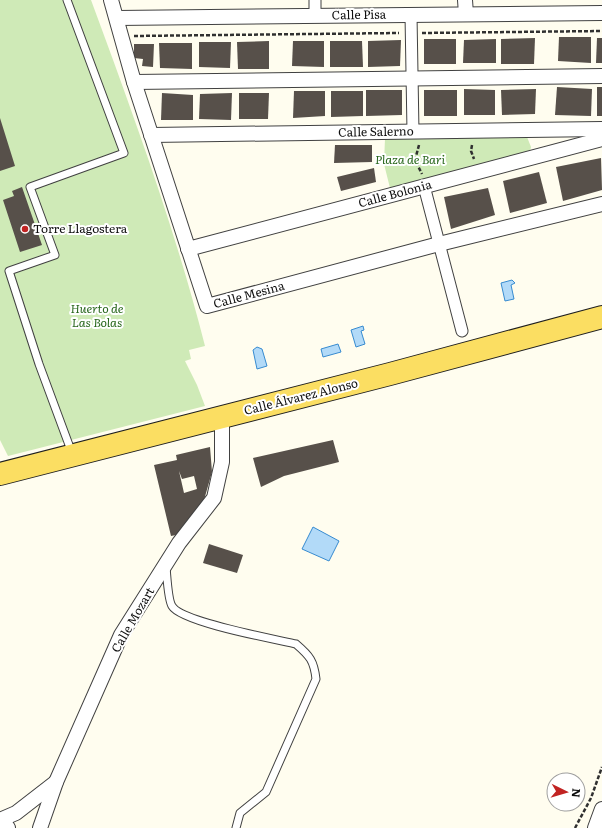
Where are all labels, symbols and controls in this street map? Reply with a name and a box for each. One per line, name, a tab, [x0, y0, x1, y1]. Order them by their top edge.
street label: Calle Pisa	[332, 5, 387, 23]
street label: Calle Salerno	[338, 121, 414, 141]
park label: Plaza de Bari	[375, 150, 445, 168]
street label: Calle Bolonia	[356, 174, 434, 211]
place label: Torre Llagostera	[33, 219, 128, 237]
marker: Torre Llagostera	[20, 224, 30, 234]
street label: Calle Mesina	[211, 276, 287, 312]
park label: Huerto de Las Bolas	[71, 299, 124, 331]
street label: Calle Álvarez Alonso	[242, 373, 360, 419]
street label: Calle Mozart	[106, 583, 158, 656]
north arrow	[546, 772, 586, 812]
text: N	[569, 788, 585, 798]

